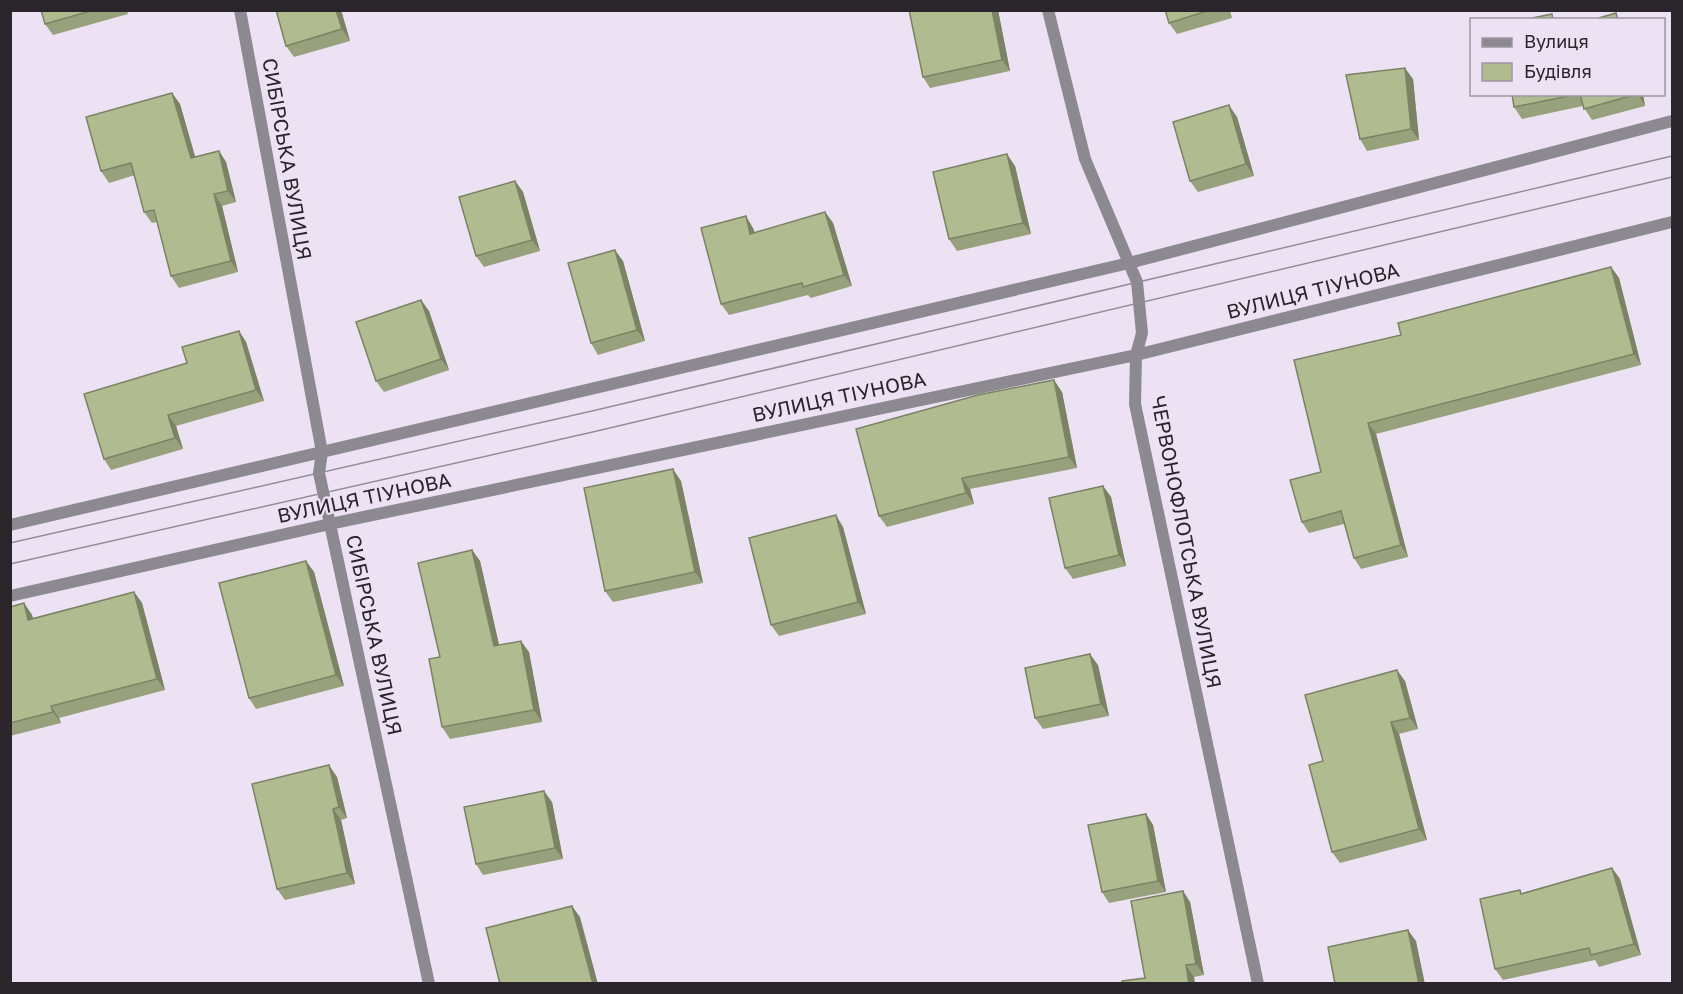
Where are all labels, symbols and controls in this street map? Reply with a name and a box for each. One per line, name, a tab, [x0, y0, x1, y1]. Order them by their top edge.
legend	[1470, 18, 1665, 96]
text: Вулиця	[1524, 30, 1589, 52]
street label: СИБІРСЬКА ВУЛИЦЯ	[258, 56, 318, 262]
text: Будівля	[1524, 60, 1592, 82]
street label: ВУЛИЦЯ ТІУНОВА	[1224, 257, 1402, 323]
street label: ВУЛИЦЯ ТІУНОВА	[750, 366, 928, 426]
street label: ЧЕРВОНОФЛОТСЬКА ВУЛИЦЯ	[1147, 393, 1227, 690]
street label: ВУЛИЦЯ ТІУНОВА	[275, 467, 453, 527]
street label: СИБІРСЬКА ВУЛИЦЯ	[342, 532, 408, 737]

